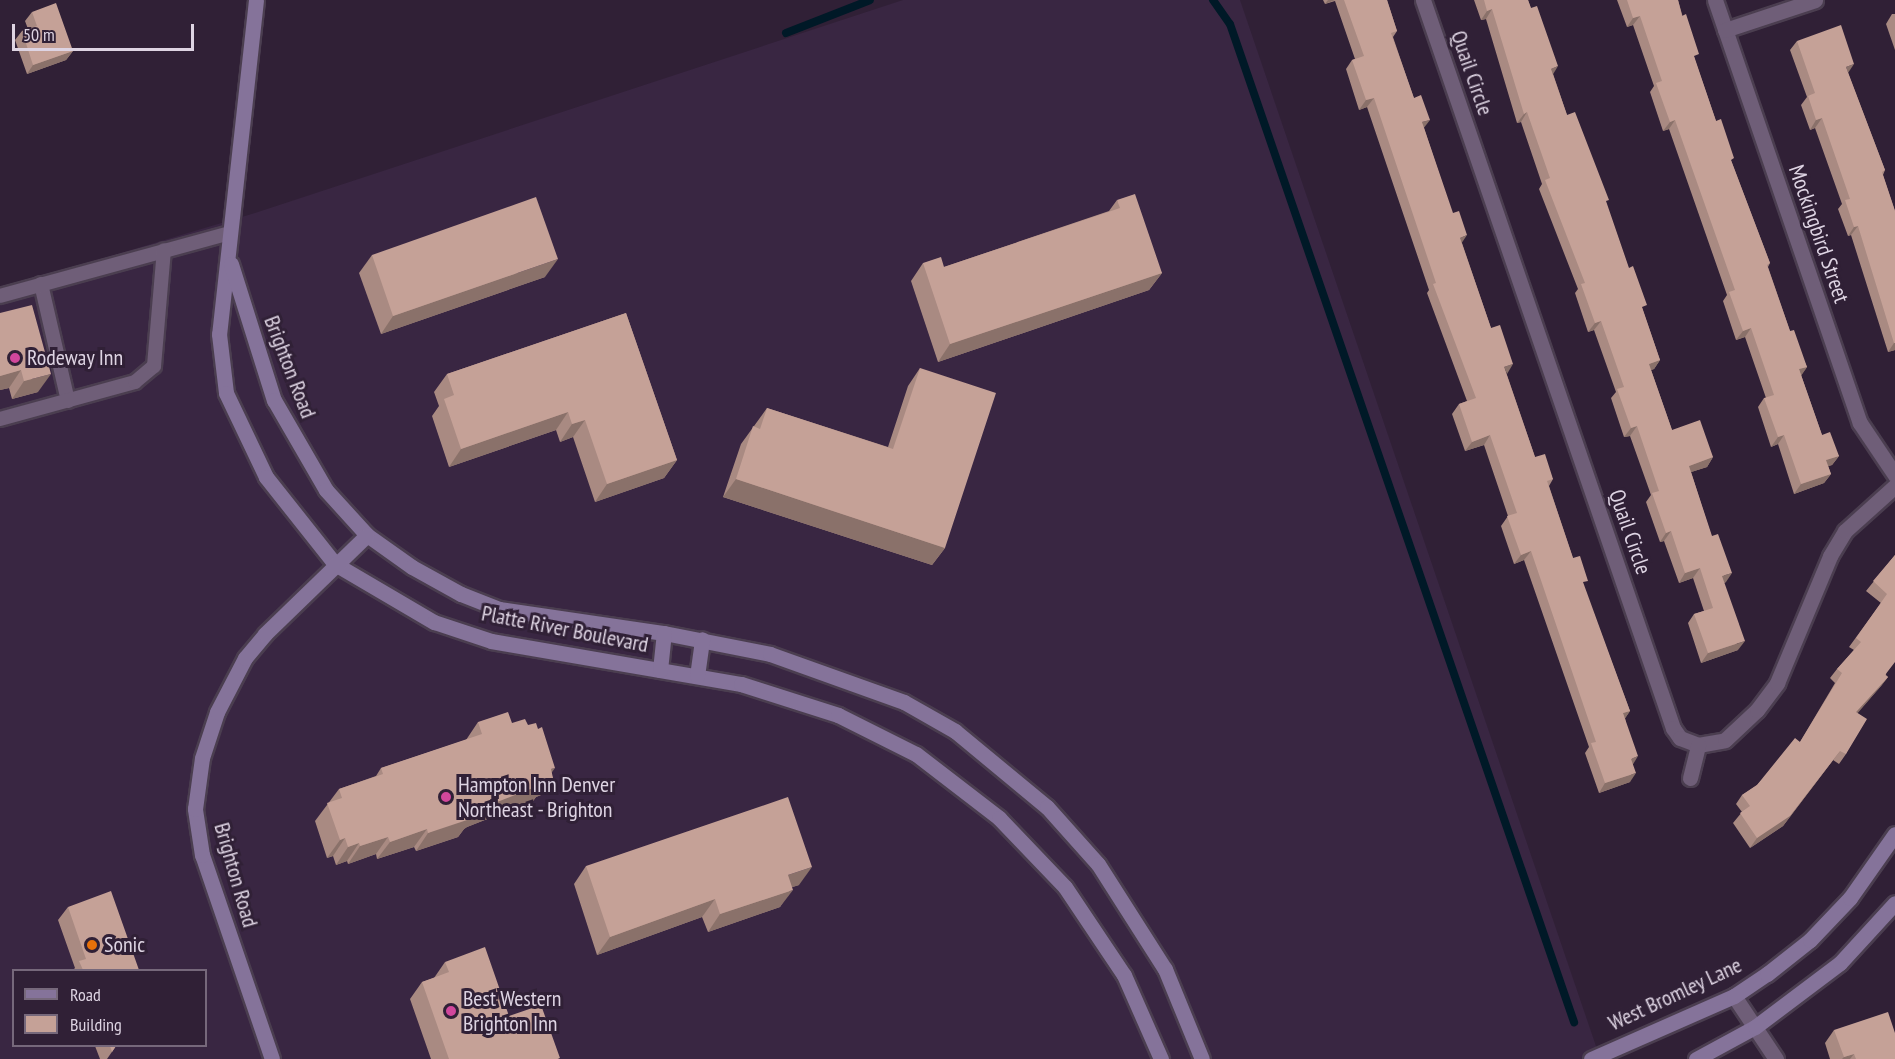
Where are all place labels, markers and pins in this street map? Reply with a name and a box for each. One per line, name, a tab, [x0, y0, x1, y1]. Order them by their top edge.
place label: Rodeway Inn	[27, 345, 124, 371]
marker: Rodeway Inn	[8, 351, 22, 365]
place label: Hampton Inn Denver Northeast - Brighton	[458, 771, 615, 822]
marker: Hampton Inn Denver Northeast - Brighton	[439, 790, 453, 804]
place label: Sonic	[104, 932, 145, 958]
marker: Sonic	[85, 938, 99, 952]
place label: Best Western Brighton Inn	[463, 985, 562, 1036]
marker: Best Western Brighton Inn	[444, 1004, 458, 1018]

